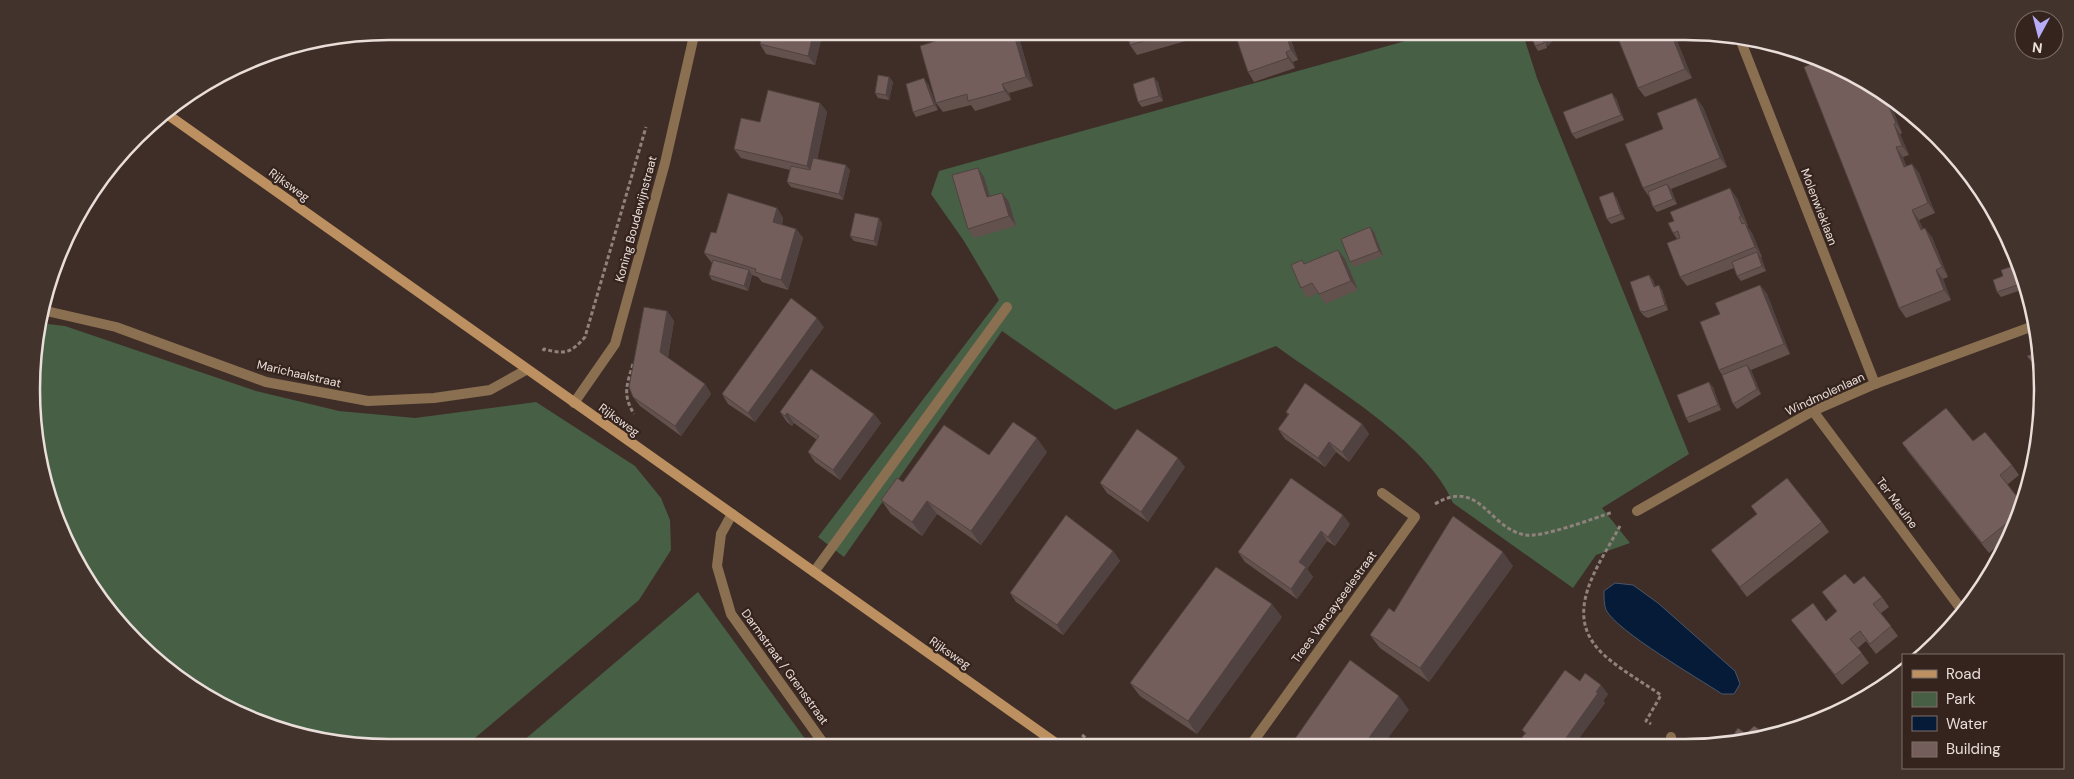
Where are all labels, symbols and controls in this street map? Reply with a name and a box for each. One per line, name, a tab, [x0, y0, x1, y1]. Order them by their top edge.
north arrow	[2014, 10, 2064, 60]
text: N	[2031, 38, 2044, 57]
street label: Koning Boudewijnstraat	[611, 154, 661, 284]
street label: Rijksweg	[265, 165, 313, 205]
street label: Molenwieklaan	[1797, 166, 1841, 248]
street label: Marichaalstraat	[255, 357, 343, 392]
street label: Windmolenlaan	[1783, 369, 1867, 419]
street label: Rijksweg	[595, 400, 643, 440]
street label: Ter Meulne	[1872, 474, 1922, 532]
street label: Trees Vancayseelestraat	[1288, 547, 1380, 666]
street label: Darmstraat / Grensstraat	[738, 606, 833, 728]
street label: Rijksweg	[926, 633, 974, 673]
legend	[1902, 654, 2064, 769]
text: Road	[1946, 664, 1981, 684]
text: Park	[1946, 689, 1976, 709]
text: Water	[1946, 714, 1988, 734]
text: Building	[1946, 739, 2001, 759]

